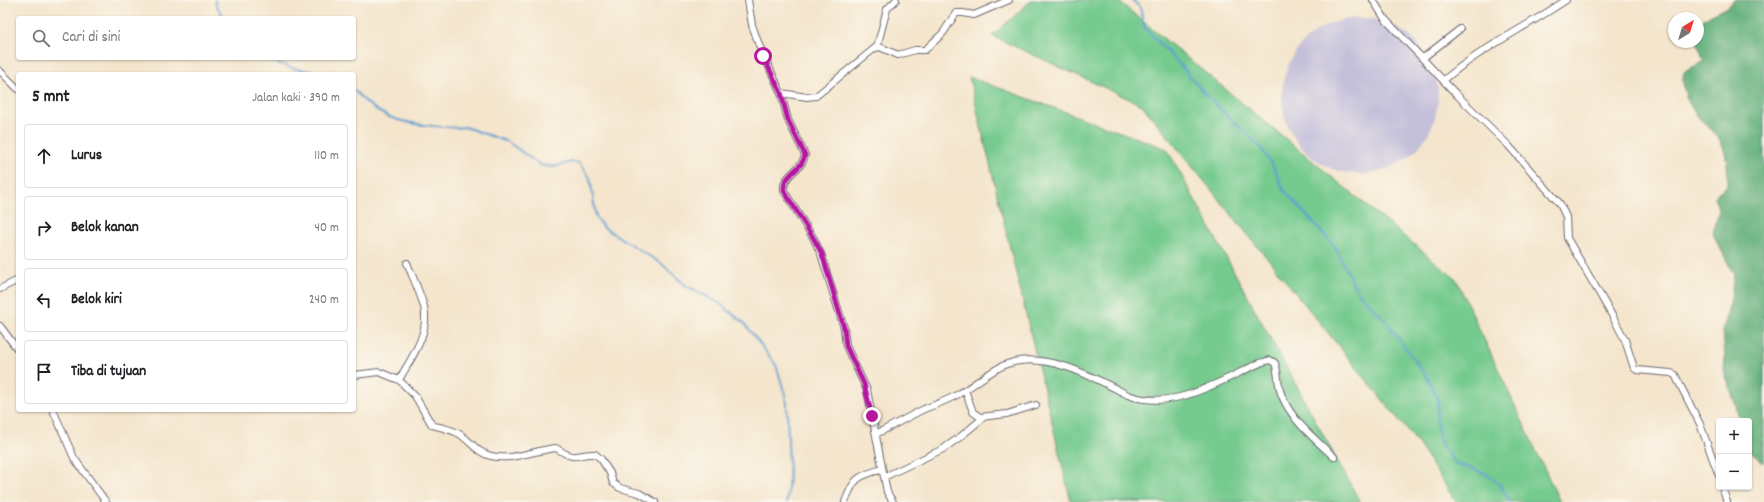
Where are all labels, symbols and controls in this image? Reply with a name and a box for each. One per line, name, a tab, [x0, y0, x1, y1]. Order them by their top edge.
north arrow	[1668, 12, 1704, 48]
search box	[16, 16, 356, 60]
icon: search	[30, 27, 52, 49]
text: Cari di sini	[62, 27, 120, 49]
route start	[754, 47, 772, 65]
text: 5 mnt	[32, 86, 70, 110]
text: Jalan kaki · 390 m	[252, 89, 340, 108]
icon: ahead	[33, 145, 55, 167]
text: Lurus	[71, 145, 102, 167]
text: 110 m	[314, 147, 339, 166]
icon: right	[33, 217, 55, 239]
text: Belok kanan	[71, 217, 139, 239]
text: 40 m	[315, 219, 339, 238]
icon: left	[33, 289, 55, 311]
text: Belok kiri	[71, 289, 122, 311]
text: 240 m	[309, 291, 339, 310]
icon: arrive	[33, 361, 55, 383]
text: Tiba di tujuan	[71, 361, 146, 383]
route end	[863, 407, 881, 425]
map controls	[1716, 418, 1752, 490]
button: +	[1716, 418, 1752, 454]
button: −	[1716, 454, 1752, 490]

